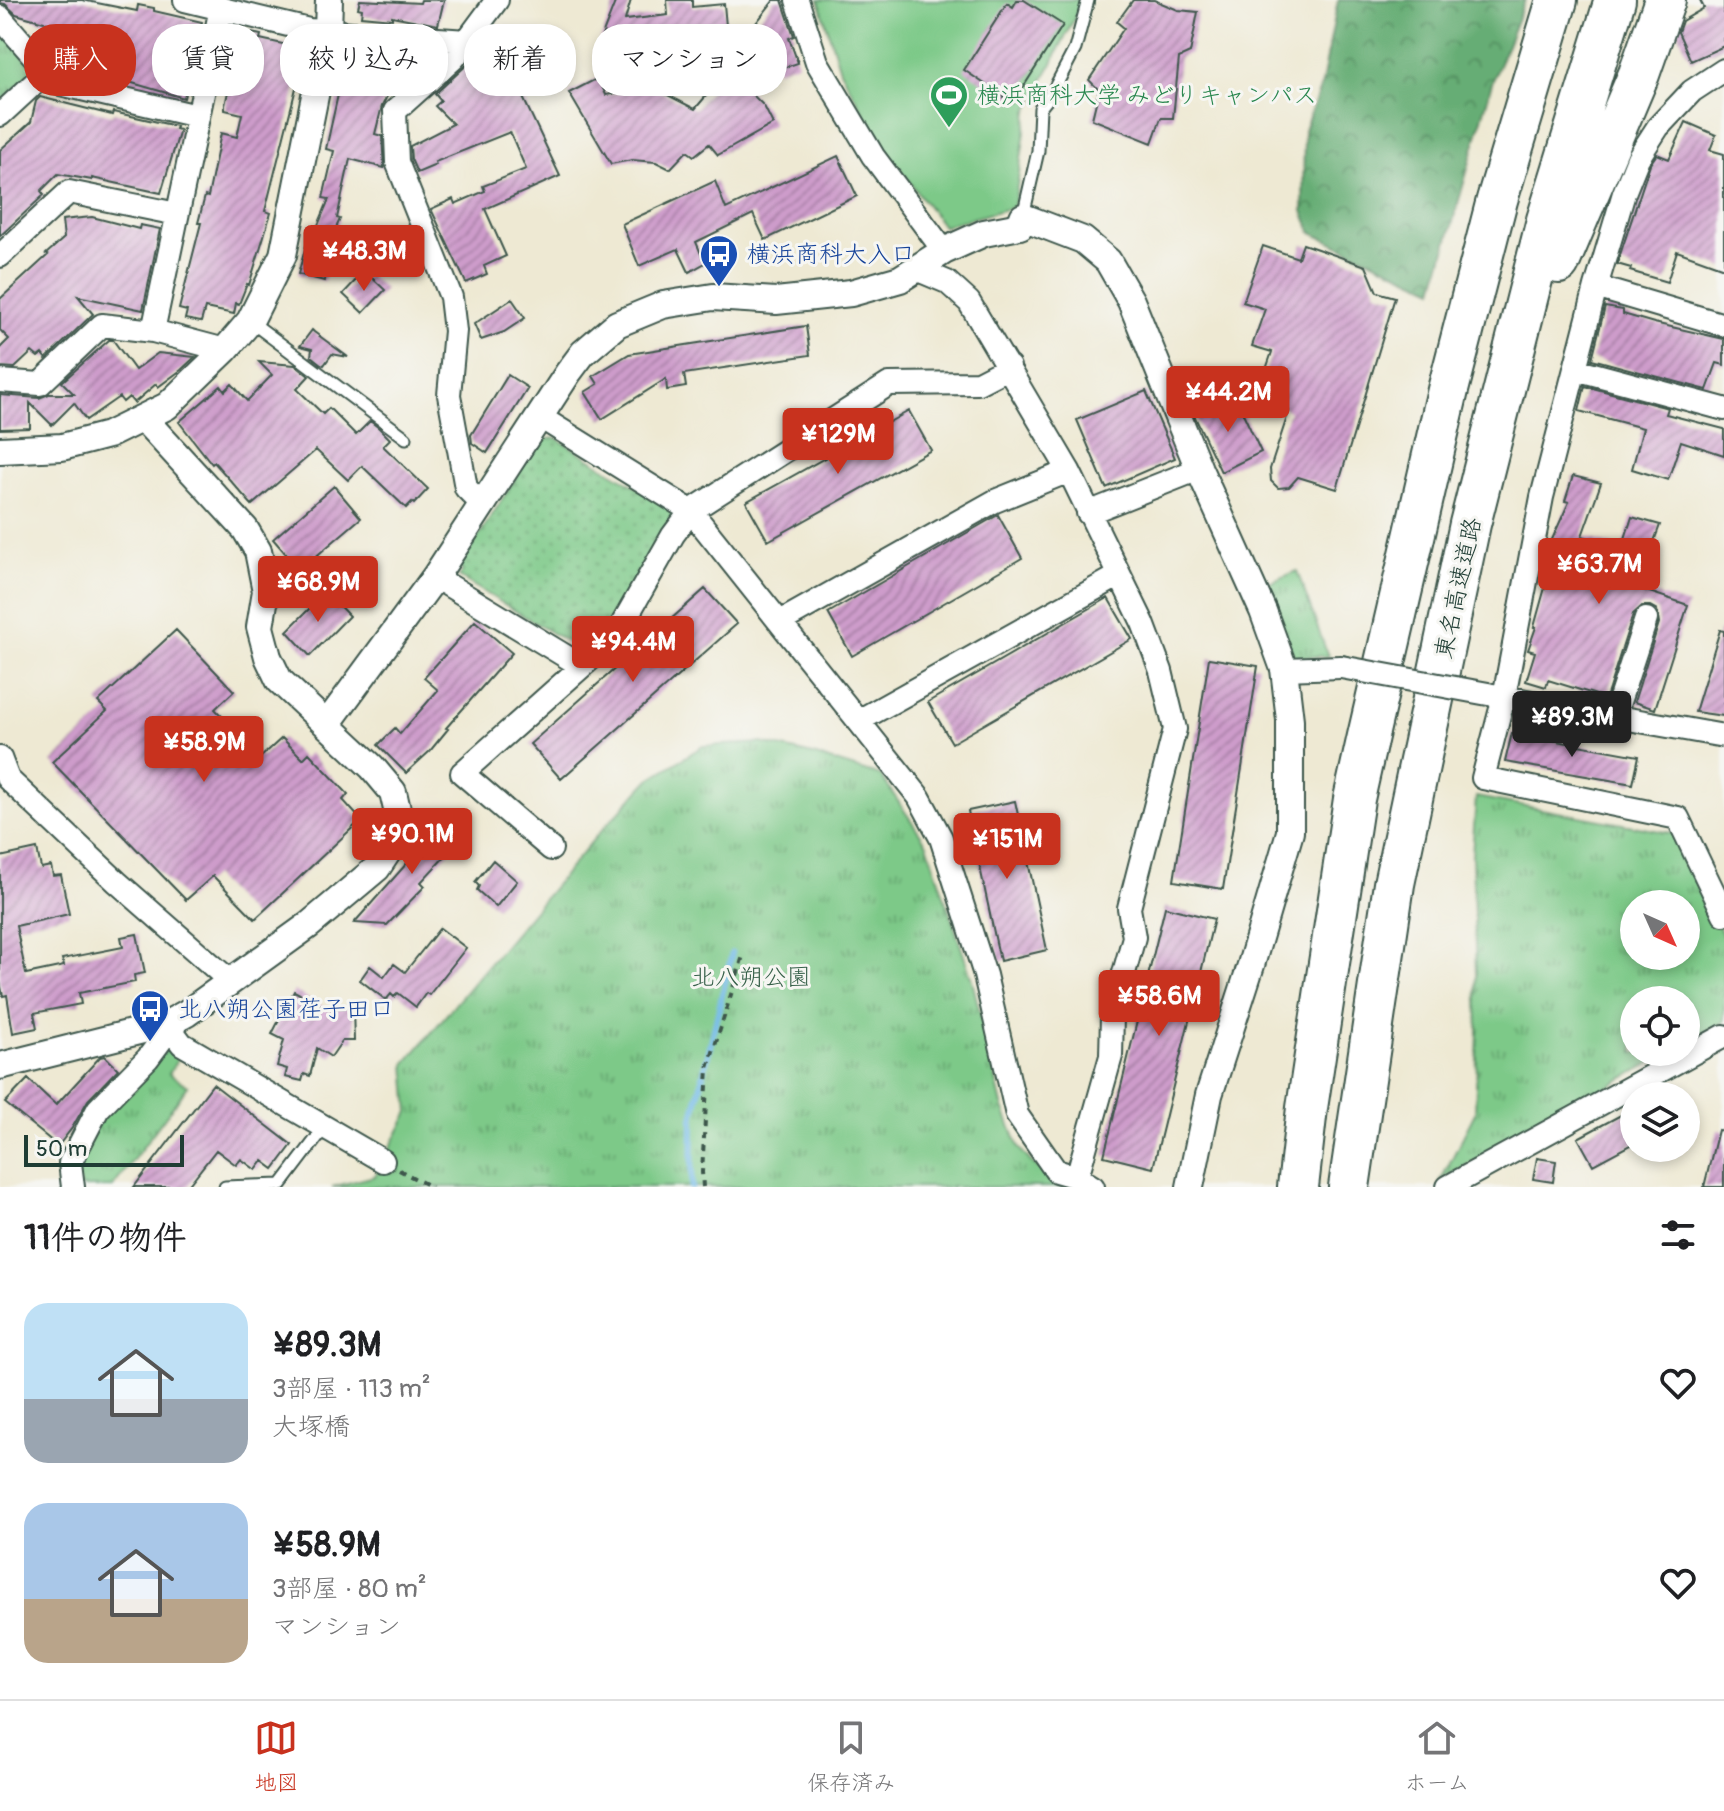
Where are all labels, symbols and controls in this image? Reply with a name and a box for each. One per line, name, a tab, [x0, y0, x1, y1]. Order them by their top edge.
chip: 購入	[24, 24, 136, 96]
chip: 賃貸	[152, 24, 264, 96]
chip: 絞り込み	[280, 24, 448, 96]
chip: 新着	[464, 24, 576, 96]
chip: マンション	[592, 24, 787, 96]
sports icon: 横浜商科大学 みどりキャンパス	[928, 74, 970, 129]
place label: 横浜商科大学 みどりキャンパス	[977, 81, 1317, 110]
pin: ¥48.3M	[299, 225, 429, 293]
bus stop icon: 横浜商科大入口	[698, 233, 740, 288]
text: ¥48.3M	[321, 235, 407, 267]
place label: 横浜商科大入口	[747, 240, 915, 269]
pin: ¥44.2M	[1163, 366, 1293, 434]
text: ¥44.2M	[1184, 376, 1272, 408]
pin: ¥129M	[782, 408, 894, 476]
text: ¥129M	[801, 418, 875, 450]
street label: 東名高速道路	[1429, 515, 1488, 662]
pin: ¥63.7M	[1534, 538, 1664, 606]
text: ¥63.7M	[1556, 548, 1642, 580]
pin: ¥68.9M	[253, 556, 383, 624]
text: ¥68.9M	[276, 566, 360, 598]
pin: ¥94.4M	[568, 616, 698, 684]
text: ¥94.4M	[590, 626, 676, 658]
pin: ¥89.3M	[1507, 691, 1637, 759]
text: ¥89.3M	[1530, 701, 1614, 733]
pin: ¥58.9M	[139, 716, 269, 784]
text: ¥58.9M	[162, 726, 246, 758]
pin: ¥90.1M	[347, 808, 477, 876]
pin: ¥151M	[951, 813, 1063, 881]
text: ¥90.1M	[370, 818, 454, 850]
text: ¥151M	[971, 823, 1043, 855]
north arrow	[1620, 890, 1700, 970]
map controls	[1620, 890, 1700, 1162]
park label: 北八朔公園	[691, 963, 811, 992]
pin: ¥58.6M	[1094, 970, 1224, 1038]
text: ¥58.6M	[1117, 980, 1201, 1012]
button: locate	[1620, 986, 1700, 1066]
bus stop icon: 北八朔公園荏子田口	[129, 988, 171, 1043]
place label: 北八朔公園荏子田口	[178, 995, 394, 1024]
button: layers	[1620, 1082, 1700, 1162]
scale bar	[24, 1131, 184, 1167]
text: 50 m	[36, 1135, 87, 1163]
icon: filters	[1656, 1213, 1700, 1257]
text: 11件の物件	[24, 1217, 187, 1260]
text: ¥89.3M	[272, 1324, 381, 1367]
icon: home	[88, 1335, 184, 1431]
icon: heart	[1656, 1361, 1700, 1405]
text: 3部屋 · 113 m²	[272, 1373, 431, 1405]
text: 大塚橋	[272, 1411, 350, 1443]
text: ¥58.9M	[272, 1524, 381, 1567]
icon: home	[88, 1535, 184, 1631]
icon: heart	[1656, 1561, 1700, 1605]
text: 3部屋 · 80 m²	[272, 1573, 427, 1605]
text: マンション	[272, 1611, 401, 1643]
tab: 地図	[254, 1716, 298, 1797]
tab: 保存済み	[807, 1716, 895, 1797]
tab: ホーム	[1404, 1716, 1470, 1797]

